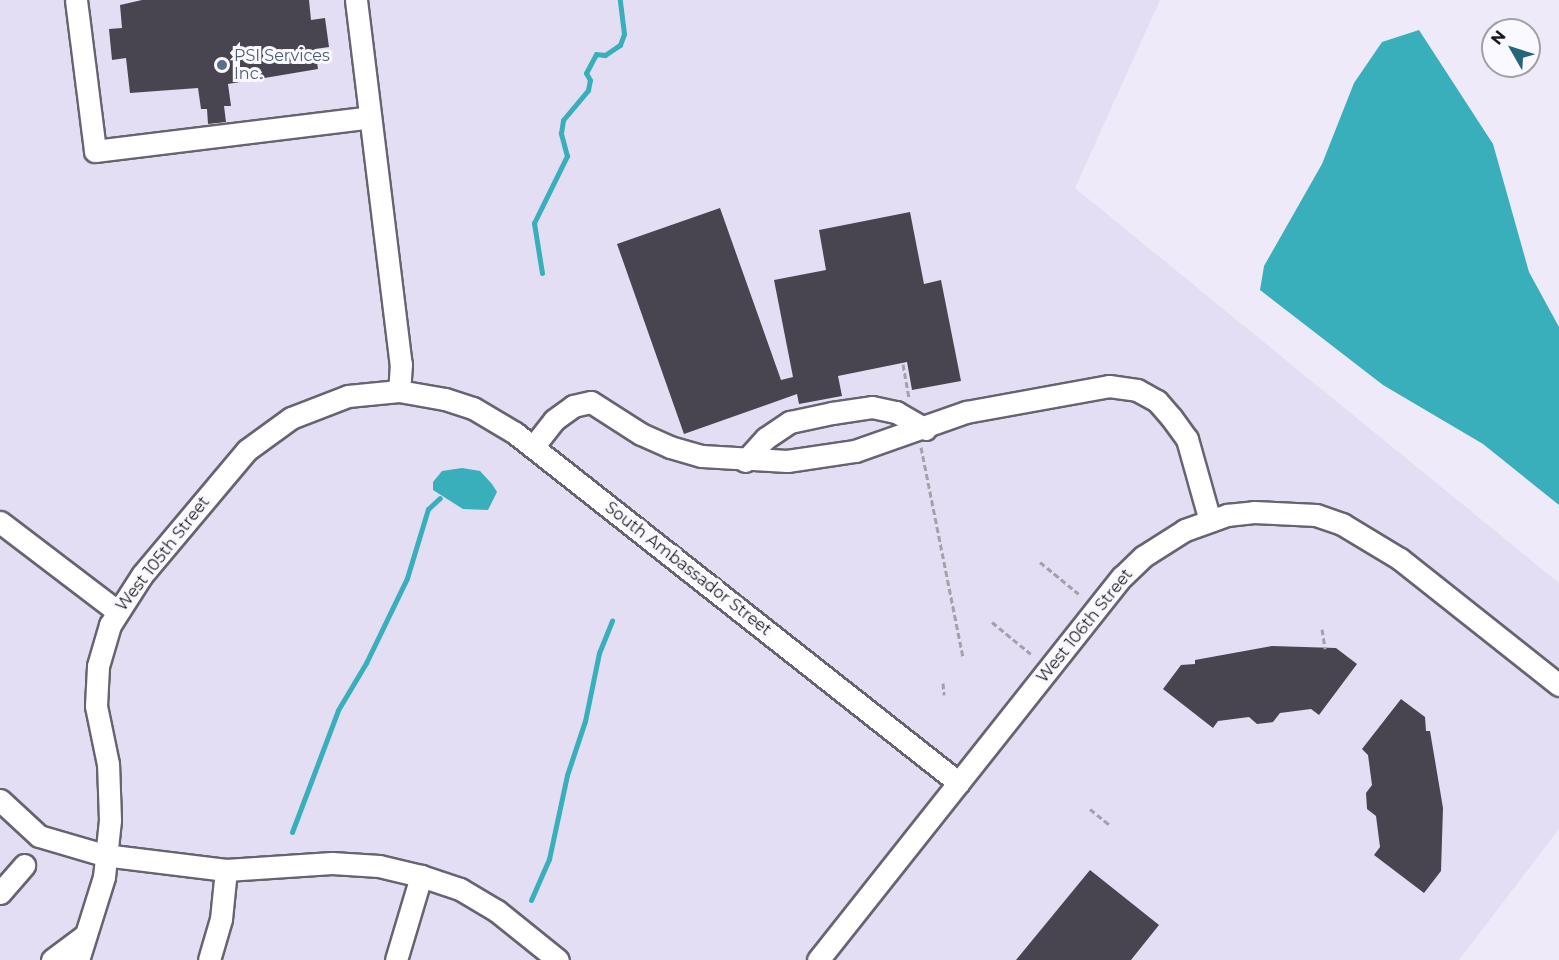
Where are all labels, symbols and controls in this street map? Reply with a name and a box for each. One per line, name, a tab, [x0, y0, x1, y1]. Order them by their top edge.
north arrow	[1481, 18, 1541, 78]
text: N	[1487, 27, 1510, 49]
place label: PSI Services Inc.	[234, 46, 330, 84]
marker: PSI Services Inc.	[215, 58, 229, 72]
street label: West 105th Street	[112, 493, 214, 615]
street label: South Ambassador Street	[601, 498, 775, 640]
street label: West 106th Street	[1033, 565, 1137, 687]

